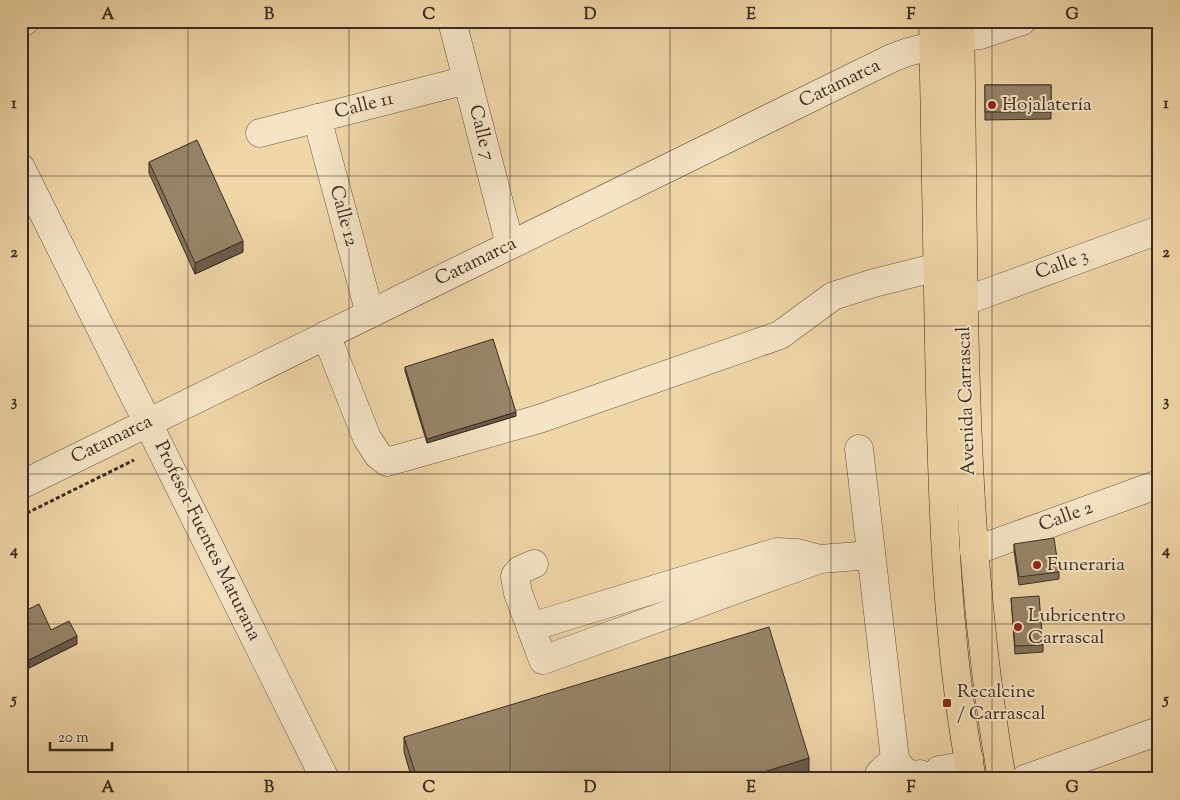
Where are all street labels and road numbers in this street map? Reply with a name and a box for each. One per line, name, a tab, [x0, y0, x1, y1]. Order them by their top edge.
street label: Catamarca	[795, 53, 885, 115]
street label: Calle 11	[332, 86, 397, 126]
street label: Calle 7	[461, 102, 501, 164]
street label: Calle 12	[322, 182, 364, 250]
street label: Catamarca	[431, 231, 521, 293]
street label: Calle 3	[1032, 243, 1092, 287]
street label: Avenida Carrascal	[951, 326, 983, 476]
street label: Catamarca	[67, 409, 157, 471]
street label: Profesor Fuentes Maturana	[147, 437, 267, 646]
street label: Calle 2	[1035, 495, 1097, 539]

